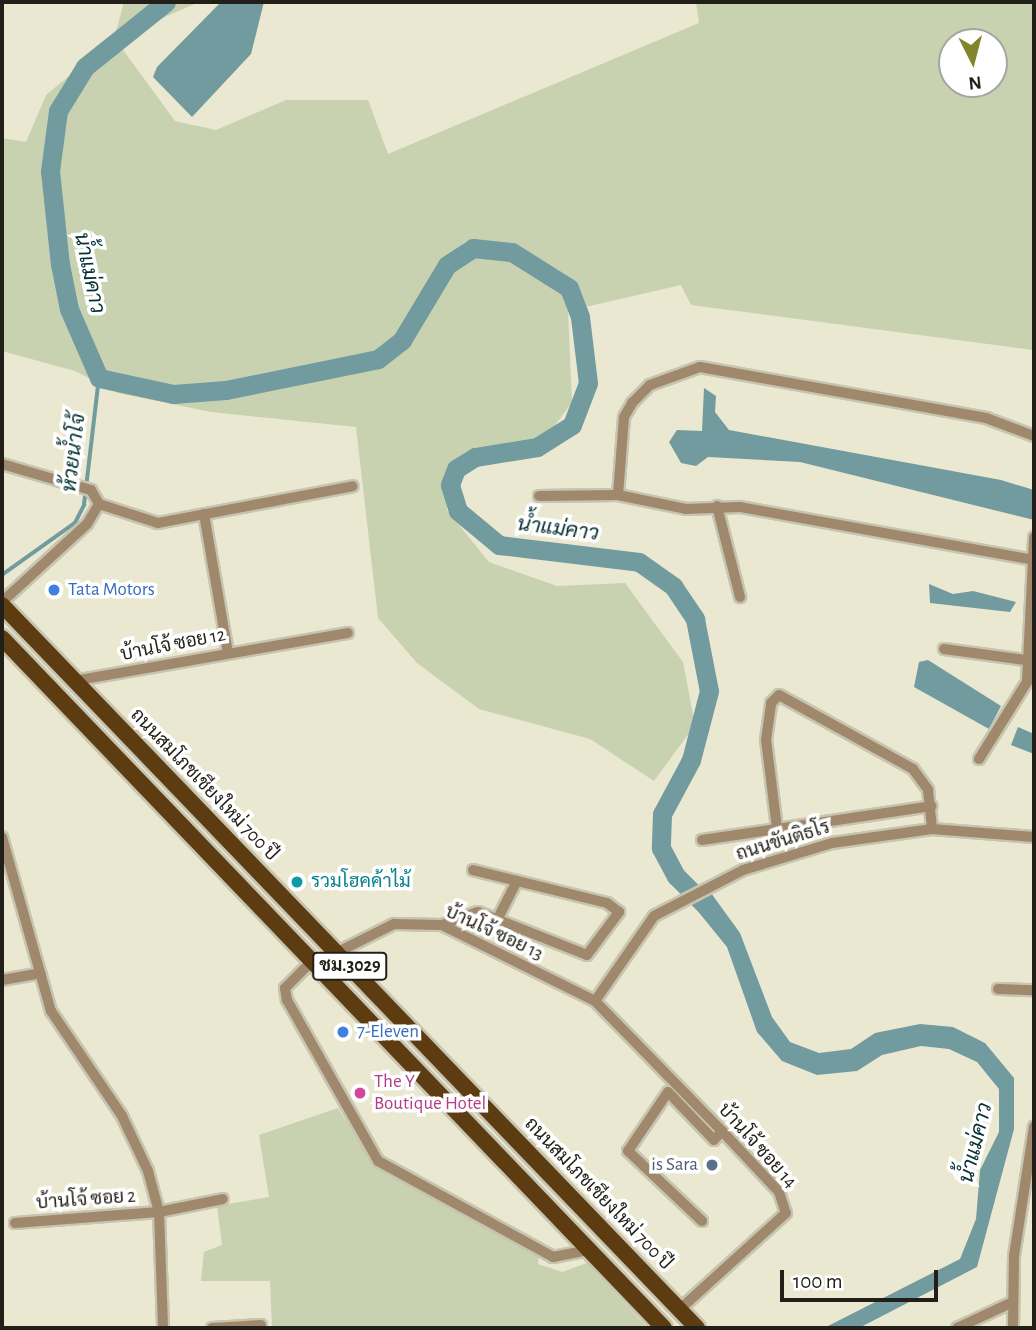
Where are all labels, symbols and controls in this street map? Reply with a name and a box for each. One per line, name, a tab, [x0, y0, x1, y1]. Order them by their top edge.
north arrow	[938, 28, 1008, 98]
text: N	[967, 72, 983, 93]
water label: น้ำแม่คาว	[68, 230, 110, 316]
water label: ห้วยน้ำโจ้	[57, 412, 91, 494]
water label: น้ำแม่คาว	[516, 511, 600, 547]
place label: Tata Motors	[68, 579, 155, 601]
marker: Tata Motors	[46, 582, 62, 598]
street label: บ้านโจ้ ซอย 12	[119, 624, 227, 666]
street label: ถนนสมโภชเชียงใหม่ 700 ปี	[125, 704, 283, 866]
street label: ถนนขันติธโร	[733, 816, 833, 866]
place label: รวมโฮคค้าไม้	[311, 871, 411, 893]
marker: รวมโฮคค้าไม้	[289, 874, 305, 890]
street label: บ้านโจ้ ซอย 13	[441, 900, 547, 966]
road number: ชม.3029	[312, 951, 388, 981]
place label: 7-Eleven	[357, 1021, 419, 1043]
marker: 7-Eleven	[335, 1024, 351, 1040]
place label: The Y Boutique Hotel	[374, 1071, 486, 1115]
marker: The Y Boutique Hotel	[352, 1085, 368, 1101]
street label: บ้านโจ้ ซอย 14	[713, 1099, 801, 1193]
water label: น้ำแม่คาว	[954, 1100, 998, 1186]
street label: ถนนสมโภชเชียงใหม่ 700 ปี	[519, 1113, 677, 1275]
place label: is Sara	[651, 1154, 698, 1176]
marker: is Sara	[704, 1157, 720, 1173]
street label: บ้านโจ้ ซอย 2	[35, 1185, 137, 1215]
scale bar	[784, 1256, 942, 1300]
text: 100 m	[793, 1271, 843, 1292]

